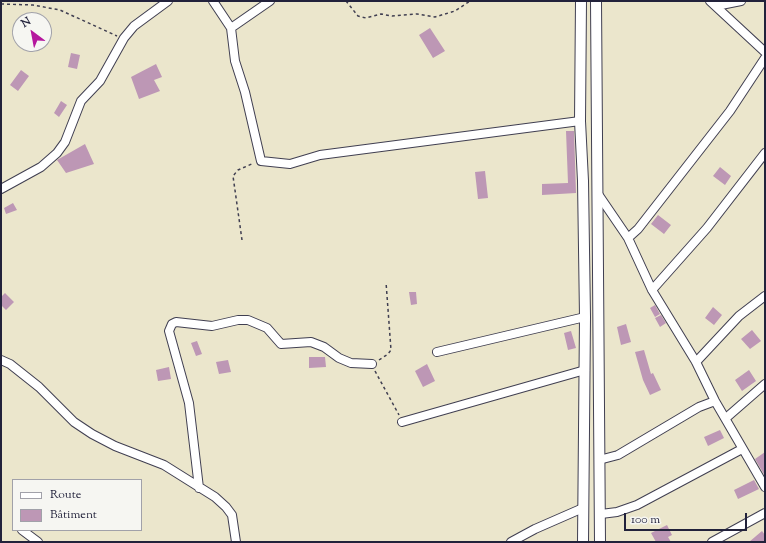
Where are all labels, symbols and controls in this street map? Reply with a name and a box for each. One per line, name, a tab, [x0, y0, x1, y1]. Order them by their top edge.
north arrow	[12, 12, 52, 52]
text: N	[18, 14, 34, 32]
legend	[12, 479, 142, 531]
text: Route	[50, 486, 81, 504]
scale bar	[626, 505, 749, 531]
text: Bâtiment	[50, 506, 97, 524]
text: 100 m	[631, 511, 660, 529]

